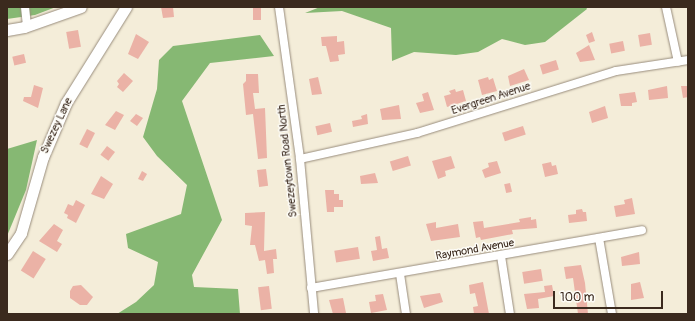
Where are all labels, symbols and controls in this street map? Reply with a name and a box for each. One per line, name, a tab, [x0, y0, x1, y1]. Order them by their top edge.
street label: Evergreen Avenue	[450, 80, 532, 118]
street label: Swezey Lane	[38, 96, 76, 156]
street label: Swezeytown Road North	[276, 104, 300, 218]
street label: Raymond Avenue	[435, 237, 515, 263]
scale bar	[555, 283, 665, 309]
text: 100 m	[560, 290, 594, 305]

